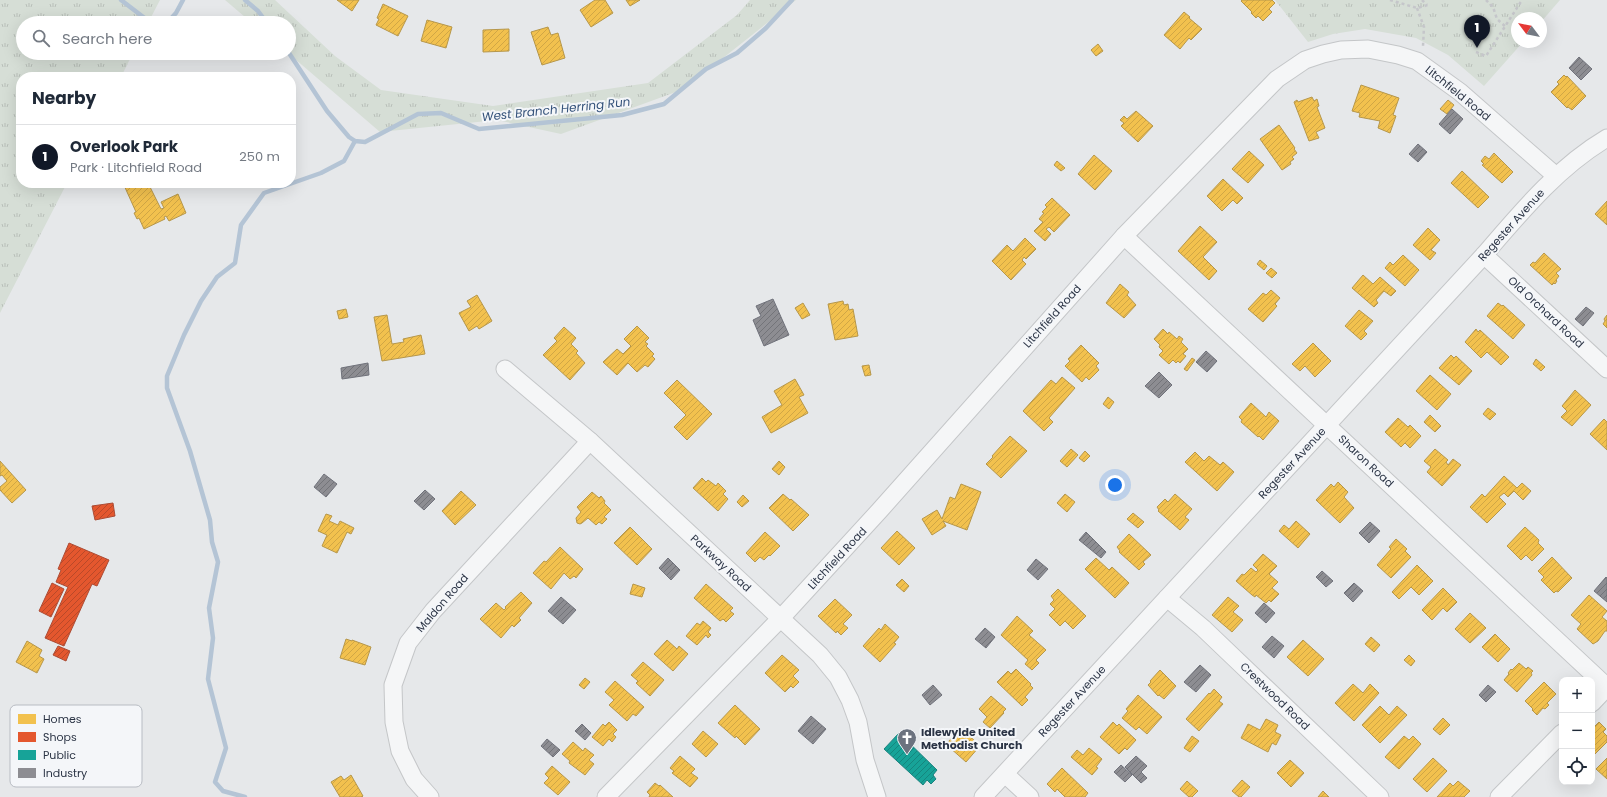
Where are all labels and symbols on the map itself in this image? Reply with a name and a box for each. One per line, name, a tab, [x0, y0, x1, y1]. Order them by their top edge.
north arrow	[1511, 12, 1547, 48]
pin: 1	[1464, 15, 1490, 48]
street label: Litchfield Road	[1422, 62, 1494, 124]
water label: West Branch Herring Run	[481, 93, 631, 125]
street label: Regester Avenue	[1474, 185, 1548, 265]
street label: Old Orchard Road	[1504, 272, 1588, 352]
street label: Litchfield Road	[1019, 281, 1085, 351]
street label: Regester Avenue	[1255, 424, 1330, 502]
street label: Sharon Road	[1335, 431, 1397, 491]
your location	[1105, 475, 1125, 495]
street label: Litchfield Road	[804, 523, 870, 593]
street label: Parkway Road	[687, 531, 755, 595]
street label: Maldon Road	[412, 570, 472, 636]
street label: Crestwood Road	[1237, 659, 1313, 733]
street label: Regester Avenue	[1035, 662, 1110, 740]
legend	[10, 705, 142, 787]
text: Homes	[43, 711, 82, 727]
place label: Idlewylde United Methodist Church	[921, 724, 1022, 753]
church icon: Idlewylde United Methodist Church	[896, 727, 918, 755]
text: Shops	[43, 729, 77, 745]
text: Public	[43, 747, 76, 763]
text: Industry	[43, 765, 88, 781]

